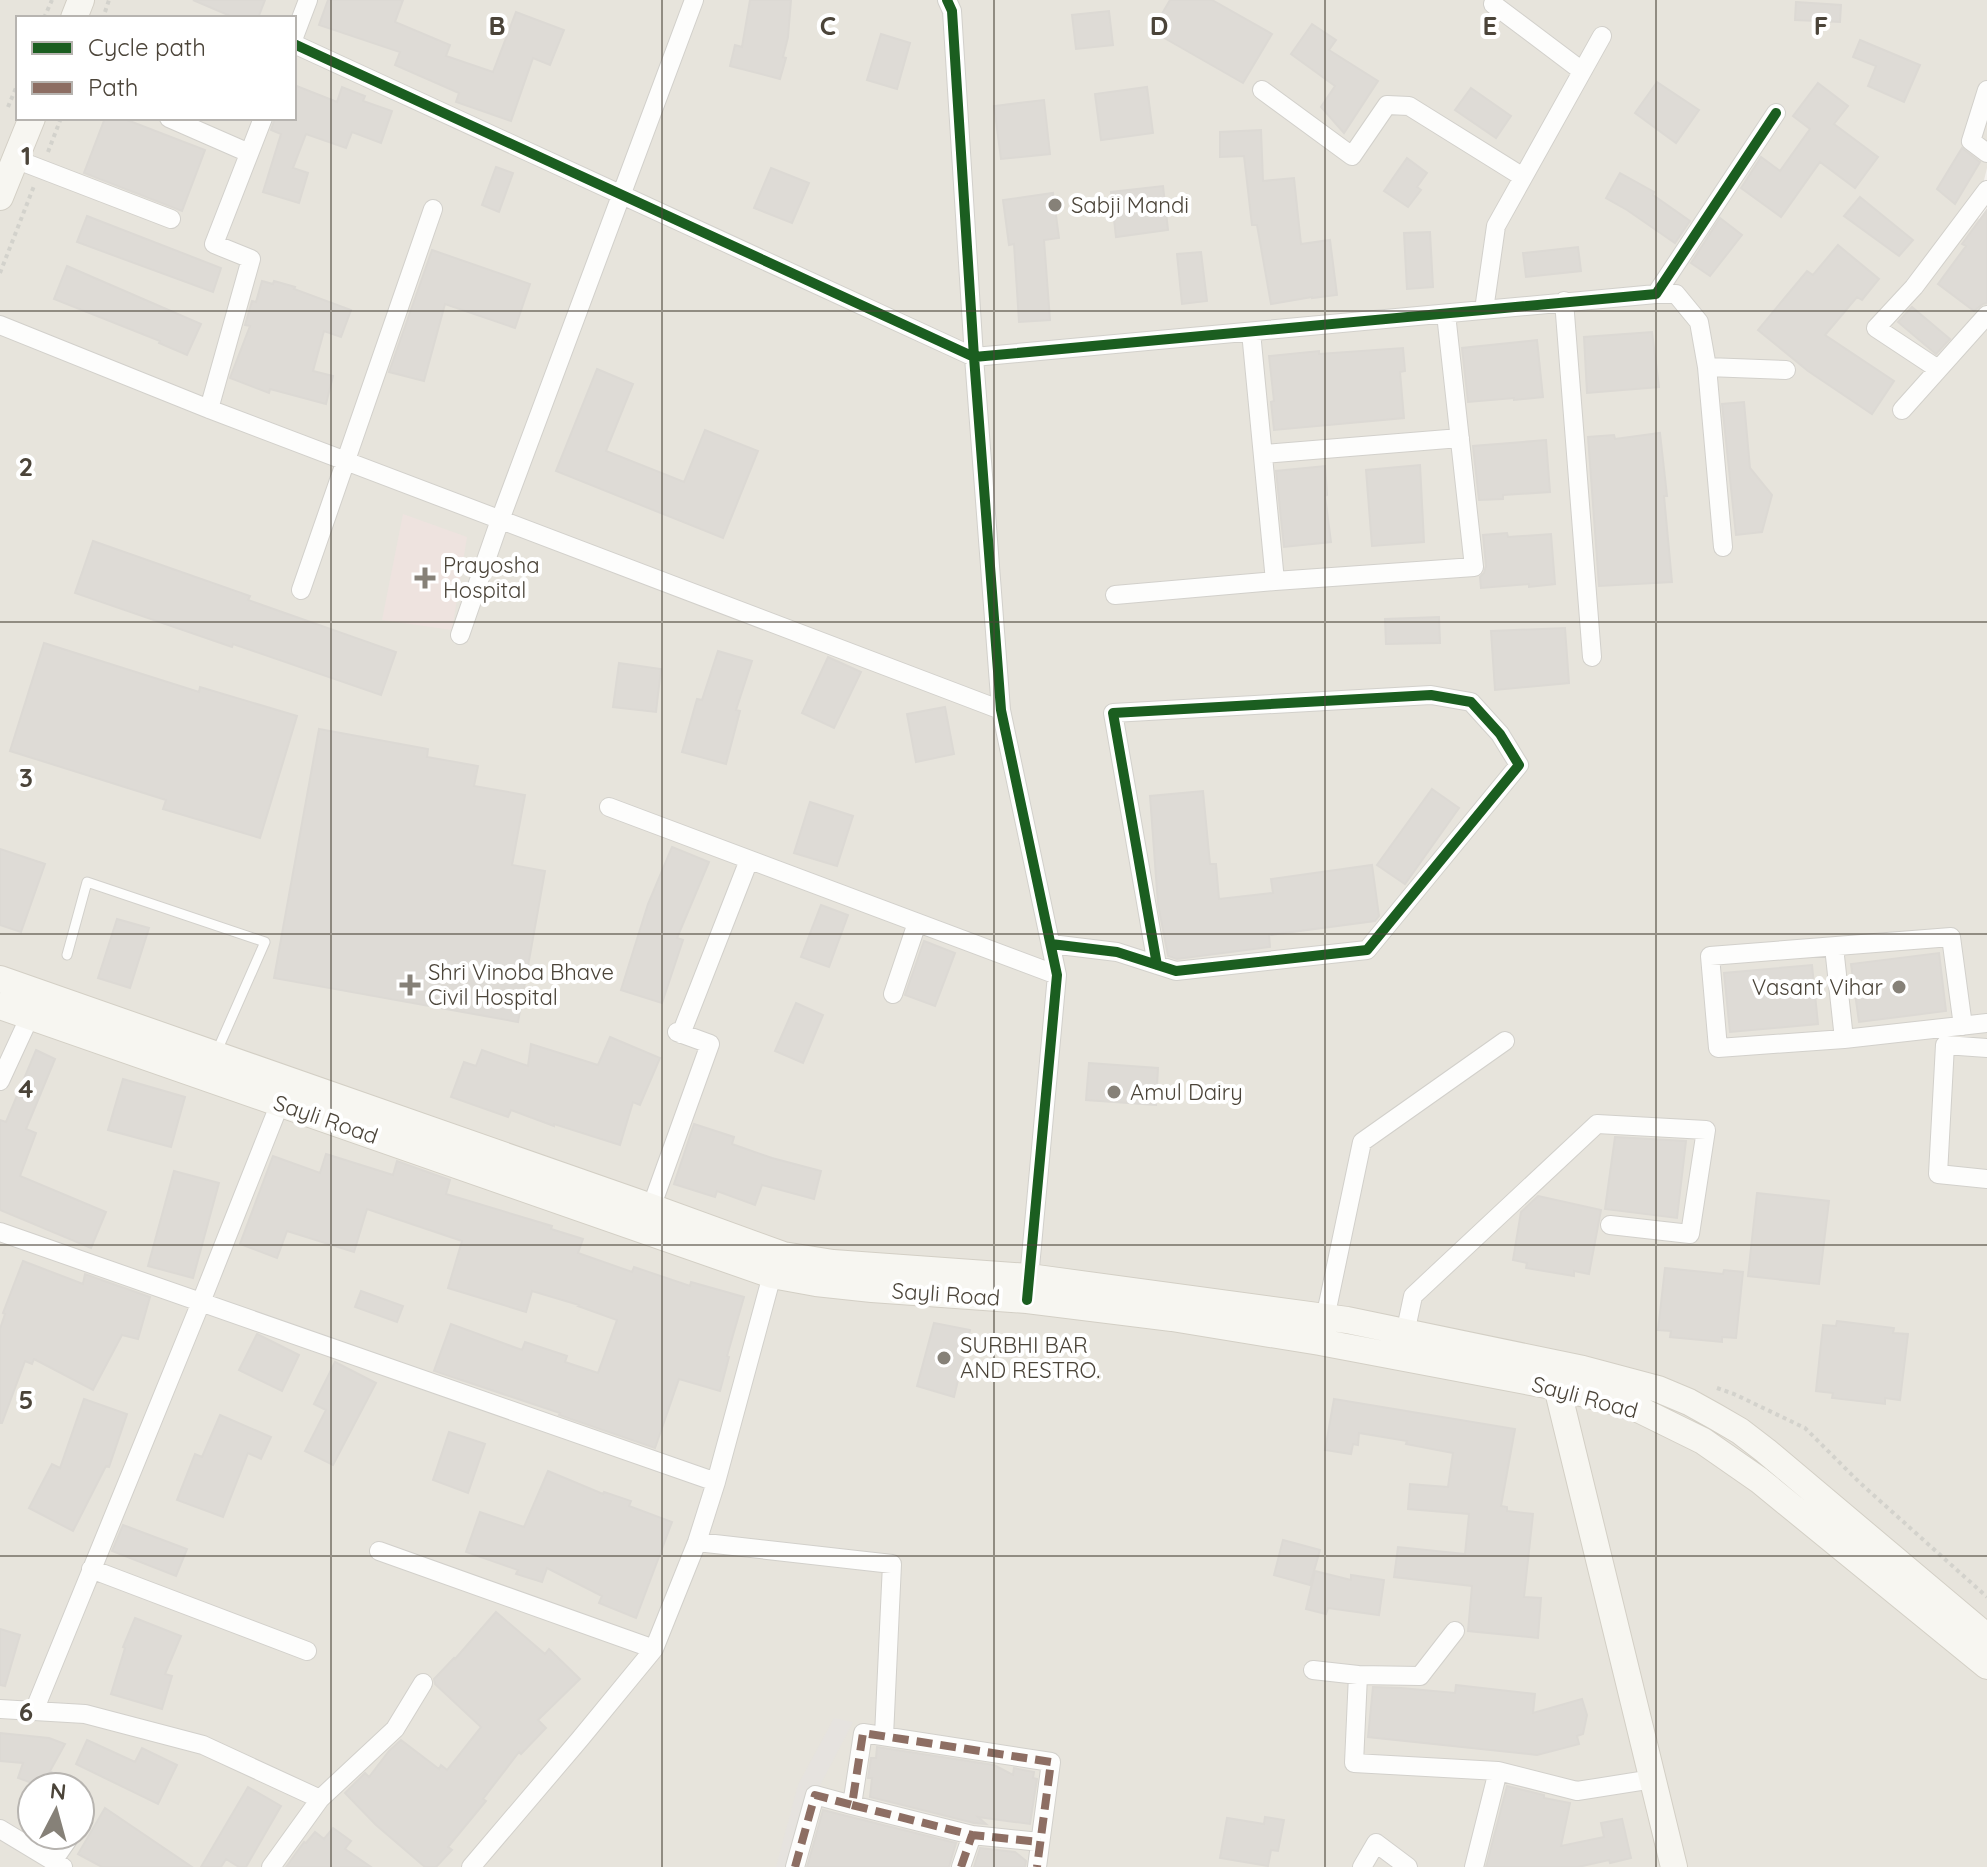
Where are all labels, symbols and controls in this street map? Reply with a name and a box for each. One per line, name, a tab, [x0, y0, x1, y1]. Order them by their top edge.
text: B	[488, 9, 506, 42]
text: C	[820, 9, 836, 42]
text: D	[1150, 9, 1168, 42]
text: E	[1483, 9, 1497, 42]
text: F	[1814, 9, 1828, 42]
legend	[16, 16, 296, 120]
text: Cycle path	[88, 32, 206, 62]
text: Path	[88, 72, 139, 102]
text: 1	[21, 139, 31, 172]
place label: Sabji Mandi	[1071, 191, 1189, 219]
marker: Sabji Mandi	[1046, 196, 1064, 214]
text: 2	[19, 450, 33, 483]
place label: Prayosha Hospital	[443, 551, 539, 604]
marker: Prayosha Hospital	[414, 567, 436, 589]
text: 3	[19, 761, 33, 794]
place label: Shri Vinoba Bhave Civil Hospital	[428, 958, 614, 1011]
place label: Vasant Vihar	[1752, 973, 1884, 1001]
marker: Shri Vinoba Bhave Civil Hospital	[399, 974, 421, 996]
marker: Vasant Vihar	[1890, 978, 1908, 996]
text: 4	[18, 1072, 34, 1105]
place label: Amul Dairy	[1130, 1078, 1243, 1106]
marker: Amul Dairy	[1105, 1083, 1123, 1101]
street label: Sayli Road	[270, 1088, 382, 1150]
street label: Sayli Road	[891, 1276, 1001, 1312]
place label: SURBHI BAR AND RESTRO.	[960, 1331, 1100, 1384]
marker: SURBHI BAR AND RESTRO.	[935, 1349, 953, 1367]
street label: Sayli Road	[1529, 1369, 1641, 1425]
text: 5	[19, 1383, 33, 1416]
text: 6	[19, 1695, 33, 1728]
north arrow	[16, 1771, 96, 1851]
text: N	[49, 1776, 68, 1806]

